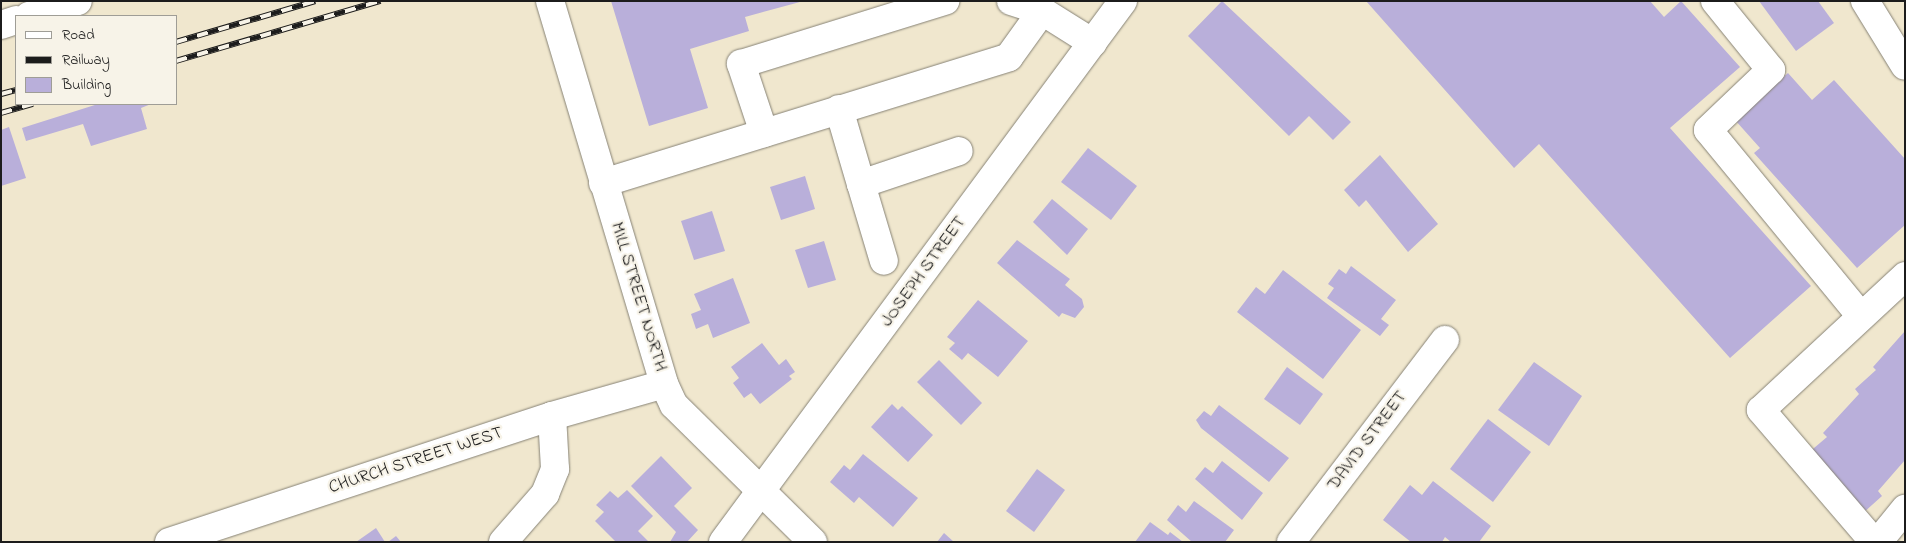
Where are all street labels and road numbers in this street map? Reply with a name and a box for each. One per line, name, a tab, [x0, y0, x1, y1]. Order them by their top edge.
street label: JOSEPH STREET	[877, 213, 971, 331]
street label: MILL STREET NORTH	[605, 220, 671, 374]
street label: DAVID STREET	[1324, 387, 1412, 495]
street label: CHURCH STREET WEST	[326, 423, 506, 499]

